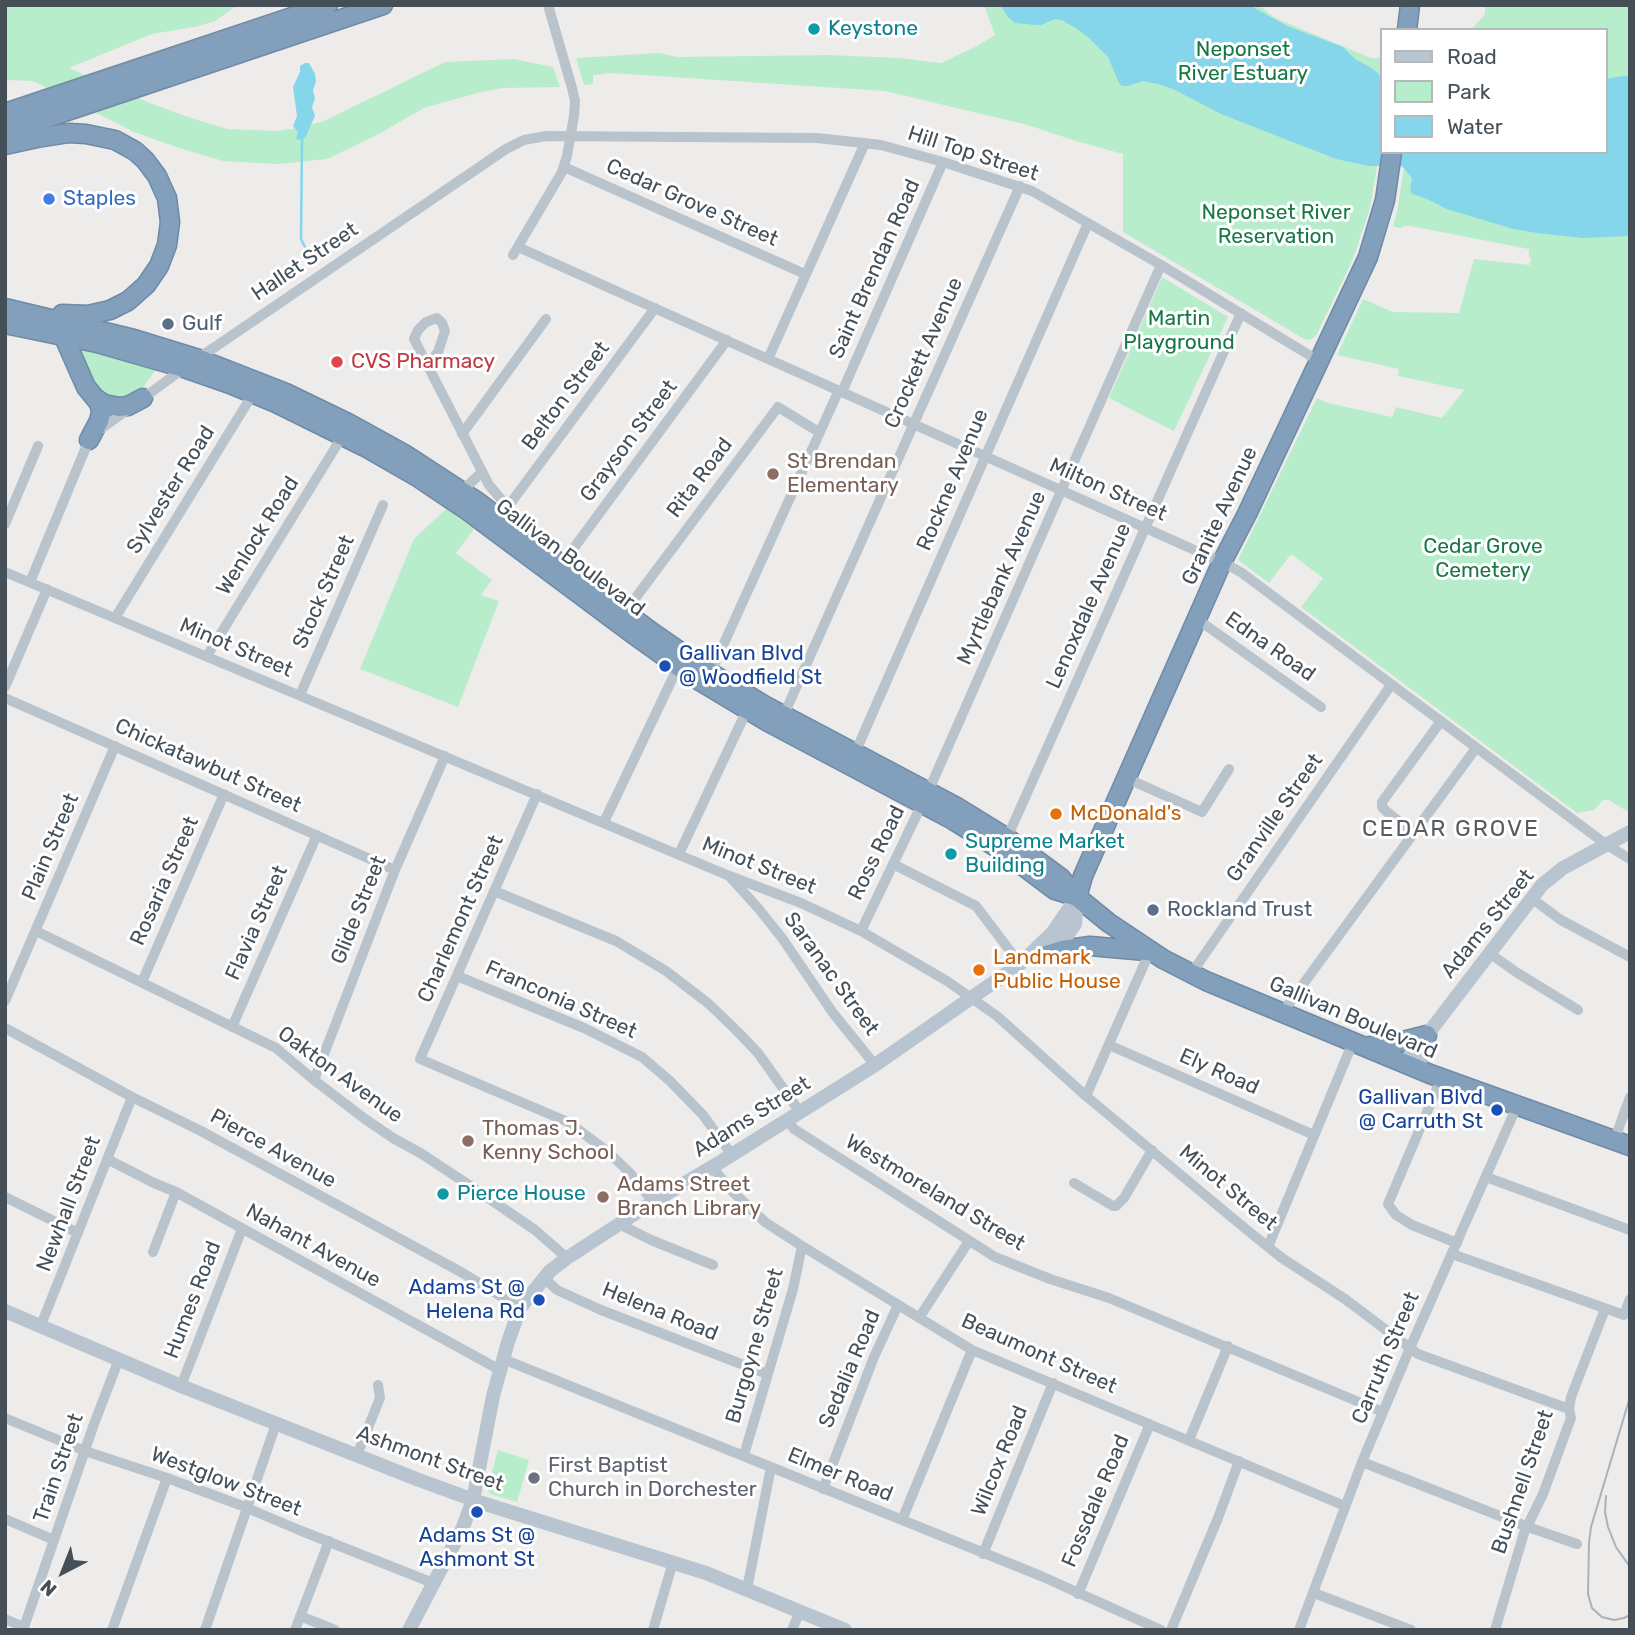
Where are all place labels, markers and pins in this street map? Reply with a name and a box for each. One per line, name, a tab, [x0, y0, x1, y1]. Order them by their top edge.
place label: Keystone	[828, 16, 918, 42]
marker: Keystone	[806, 21, 822, 37]
place label: Staples	[63, 186, 136, 212]
marker: Staples	[41, 191, 57, 207]
place label: Gulf	[182, 311, 222, 337]
marker: Gulf	[160, 316, 176, 332]
place label: CVS Pharmacy	[351, 349, 495, 375]
marker: CVS Pharmacy	[329, 354, 345, 370]
place label: St Brendan Elementary	[787, 449, 899, 499]
marker: St Brendan Elementary	[765, 466, 781, 482]
place label: Gallivan Blvd @ Woodfield St	[679, 641, 822, 691]
marker: Gallivan Blvd @ Woodfield St	[657, 658, 673, 674]
place label: McDonald's	[1070, 801, 1182, 827]
marker: McDonald's	[1048, 806, 1064, 822]
place label: Supreme Market Building	[965, 829, 1125, 879]
marker: Supreme Market Building	[943, 846, 959, 862]
place label: Rockland Trust	[1167, 897, 1312, 923]
marker: Rockland Trust	[1145, 902, 1161, 918]
place label: Landmark Public House	[993, 945, 1121, 995]
marker: Landmark Public House	[971, 962, 987, 978]
place label: Gallivan Blvd @ Carruth St	[1358, 1085, 1483, 1135]
marker: Gallivan Blvd @ Carruth St	[1489, 1102, 1505, 1118]
place label: Thomas J. Kenny School	[482, 1116, 614, 1166]
marker: Thomas J. Kenny School	[460, 1133, 476, 1149]
place label: Adams Street Branch Library	[617, 1172, 761, 1222]
place label: Pierce House	[457, 1181, 586, 1207]
marker: Pierce House	[435, 1186, 451, 1202]
marker: Adams Street Branch Library	[595, 1189, 611, 1205]
place label: Adams St @ Helena Rd	[409, 1275, 525, 1325]
marker: Adams St @ Helena Rd	[531, 1292, 547, 1308]
place label: First Baptist Church in Dorchester	[548, 1453, 757, 1503]
marker: First Baptist Church in Dorchester	[526, 1470, 542, 1486]
marker: Adams St @ Ashmont St	[469, 1504, 485, 1520]
place label: Adams St @ Ashmont St	[419, 1523, 535, 1573]

